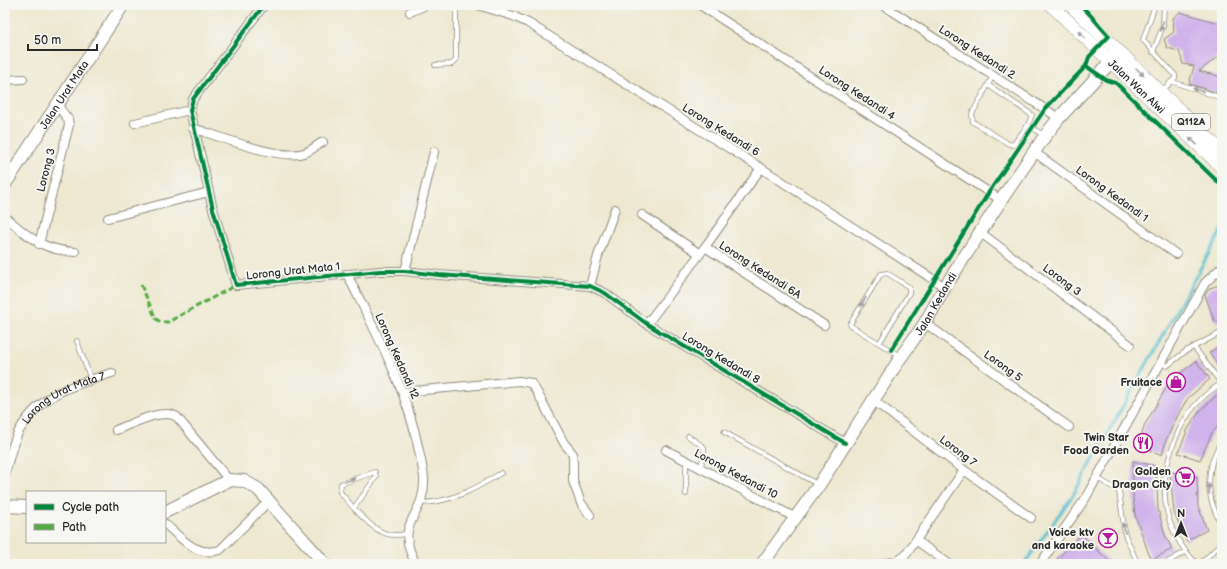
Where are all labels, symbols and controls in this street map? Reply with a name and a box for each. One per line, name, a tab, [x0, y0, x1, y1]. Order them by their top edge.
one-way arrow	[1159, 19, 1165, 32]
street label: Lorong Kedandi 2	[936, 22, 1018, 82]
scale bar	[28, 26, 97, 52]
one-way arrow	[1077, 30, 1087, 40]
text: 50 m	[34, 33, 61, 48]
street label: Jalan Wan Alwi	[1106, 56, 1168, 116]
street label: Jalan Urat Mata	[37, 58, 91, 131]
street label: Lorong Kedandi 4	[816, 63, 898, 123]
one-way arrow	[1135, 67, 1145, 77]
one-way arrow	[1191, 87, 1203, 93]
street label: Lorong Kedandi 6	[680, 101, 762, 159]
road number: Q112A	[1172, 114, 1210, 130]
one-way arrow	[1189, 137, 1198, 146]
street label: Lorong 3	[34, 147, 58, 193]
street label: Lorong Kedandi 1	[1073, 163, 1151, 225]
street label: Lorong Kedandi 6A	[717, 239, 804, 302]
street label: Lorong Urat Mata 1	[245, 260, 341, 282]
street label: Lorong 3	[1040, 261, 1084, 299]
street label: Jalan Kedandi	[912, 270, 959, 338]
one-way arrow	[860, 296, 867, 308]
street label: Lorong Kedandi 12	[372, 311, 422, 401]
street label: Lorong Kedandi 8	[680, 330, 762, 386]
street label: Lorong 5	[981, 348, 1025, 384]
street label: Lorong Urat Mata 7	[19, 369, 107, 426]
shop icon: Fruitace	[1165, 371, 1187, 393]
place label: Fruitace	[1121, 376, 1162, 389]
place label: Twin Star Food Garden	[1063, 431, 1130, 457]
restaurant icon: Twin Star Food Garden	[1132, 432, 1154, 454]
street label: Lorong 7	[937, 433, 980, 469]
street label: Lorong Kedandi 10	[692, 447, 780, 502]
place label: Golden Dragon City	[1112, 465, 1171, 491]
supermarket icon: Golden Dragon City	[1174, 466, 1196, 488]
one-way arrow	[345, 477, 357, 483]
one-way arrow	[1205, 483, 1212, 495]
legend	[26, 491, 166, 543]
text: Cycle path	[62, 500, 119, 515]
north arrow	[1161, 503, 1201, 543]
text: N	[1177, 507, 1185, 520]
text: Path	[62, 520, 87, 535]
one-way arrow	[1120, 522, 1126, 534]
place label: Voice ktv and karaoke	[1032, 526, 1095, 552]
bar icon: Voice ktv and karaoke	[1097, 527, 1119, 549]

